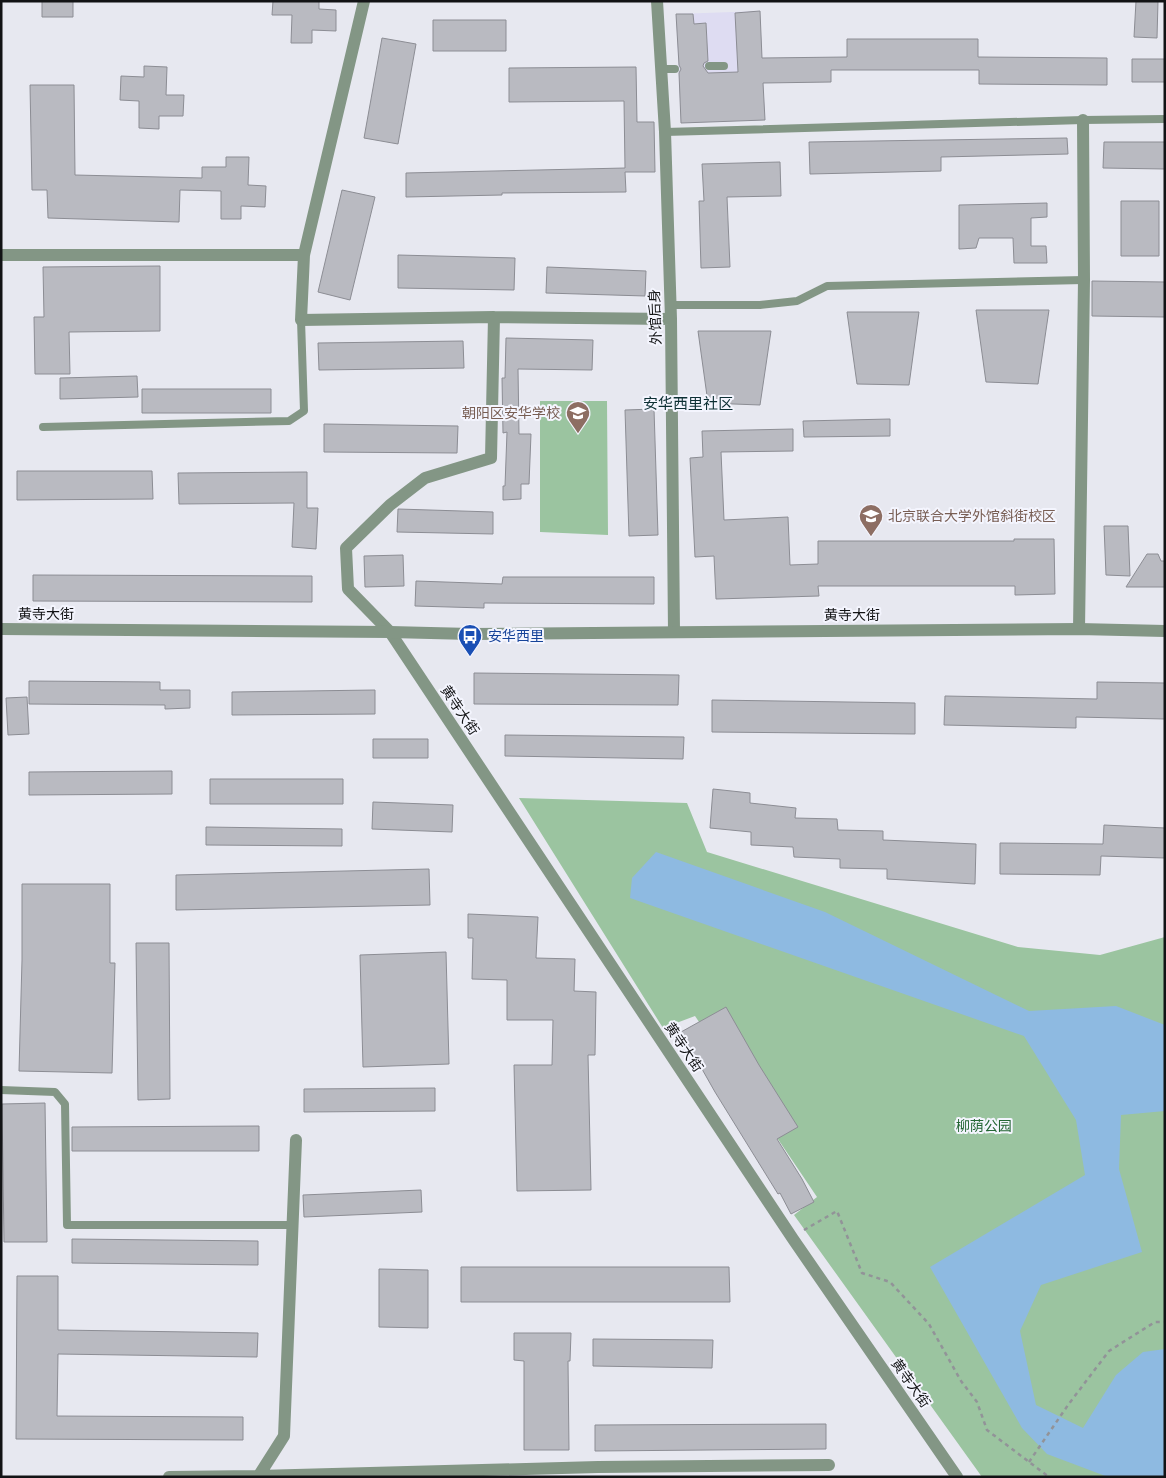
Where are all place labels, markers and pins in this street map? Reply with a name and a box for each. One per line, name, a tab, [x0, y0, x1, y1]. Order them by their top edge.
school or university icon: 朝阳区安华学校	[565, 400, 591, 434]
place label: 朝阳区安华学校	[462, 404, 560, 422]
school or university icon: 北京联合大学外馆斜街校区	[858, 503, 884, 537]
place label: 北京联合大学外馆斜街校区	[888, 507, 1056, 525]
bus stop icon: 安华西里	[457, 623, 483, 657]
place label: 安华西里	[488, 627, 544, 645]

